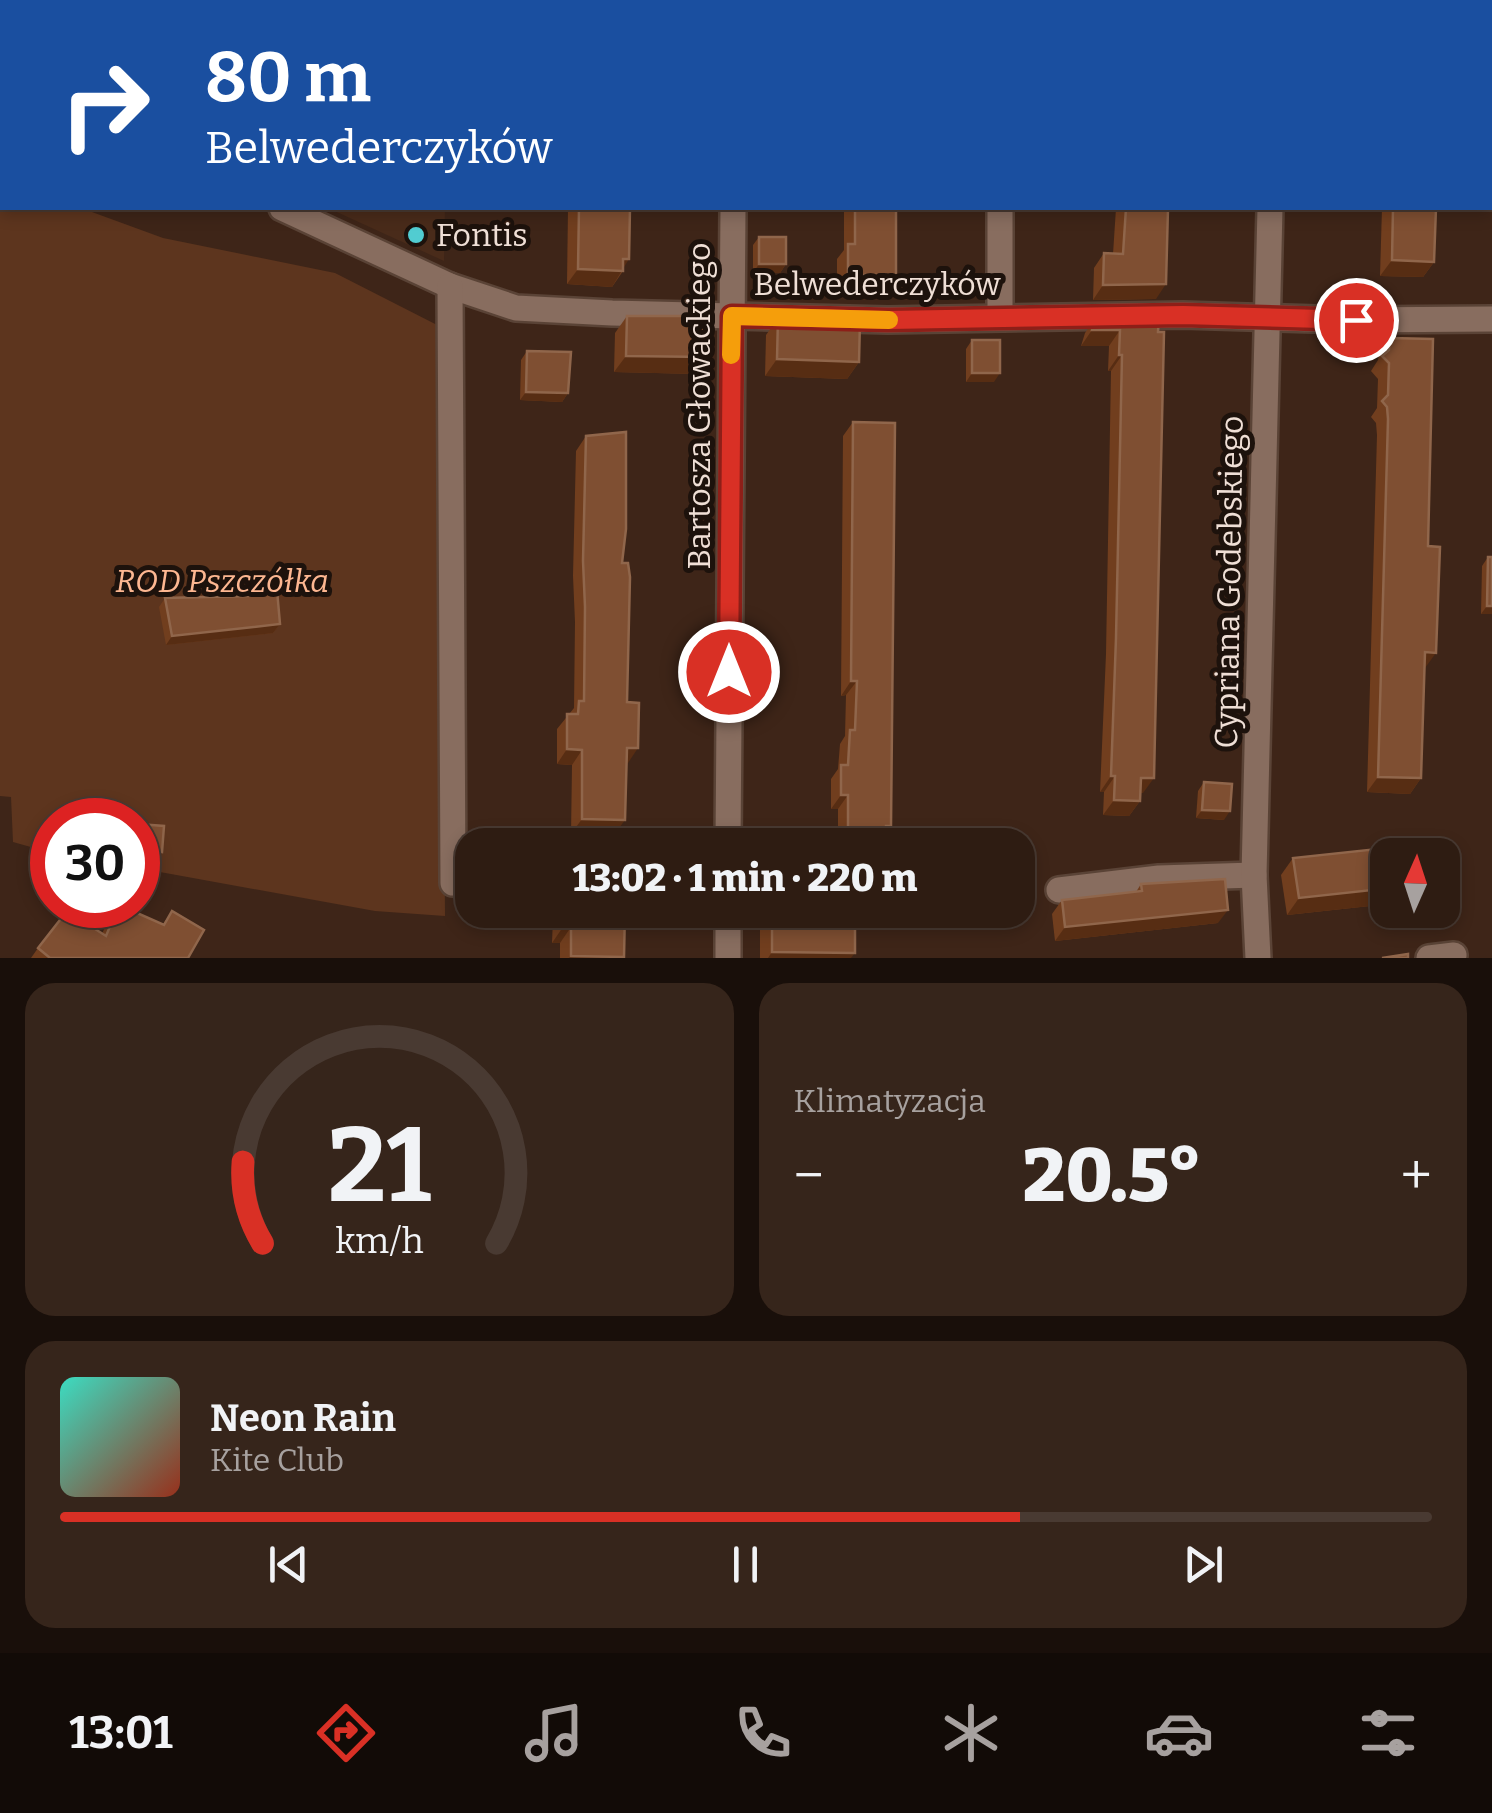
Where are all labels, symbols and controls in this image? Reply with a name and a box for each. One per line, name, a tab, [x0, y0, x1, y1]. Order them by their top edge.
text: 80 m	[205, 36, 371, 120]
icon: right	[40, 40, 170, 170]
text: Belwederczyków	[205, 121, 553, 175]
place label: Fontis	[436, 216, 528, 254]
marker: Fontis	[405, 224, 427, 246]
street label: Bartosza Głowackiego	[680, 243, 718, 569]
street label: Belwederczyków	[753, 265, 1001, 303]
pin	[1314, 278, 1399, 363]
icon: arrive	[1329, 293, 1384, 348]
street label: Cypriana Godebskiego	[1207, 415, 1251, 749]
park label: ROD Pszczółka	[115, 562, 329, 600]
position arrow	[677, 620, 781, 724]
speed limit sign: 30	[30, 798, 160, 928]
north arrow	[1370, 838, 1460, 928]
map controls	[1370, 838, 1460, 928]
text: 13:02 · 1 min · 220 m	[572, 855, 918, 901]
text: Klimatyzacja	[794, 1082, 986, 1120]
text: 21	[328, 1104, 431, 1229]
text: 20.5°	[1022, 1131, 1202, 1221]
text: −	[794, 1143, 824, 1209]
text: +	[1401, 1143, 1432, 1209]
text: km/h	[335, 1220, 423, 1262]
text: Neon Rain	[210, 1395, 396, 1441]
text: Kite Club	[210, 1441, 344, 1479]
icon: previous	[261, 1537, 316, 1592]
icon: pause	[718, 1537, 773, 1592]
icon: next	[1176, 1537, 1231, 1592]
icon: directions	[311, 1698, 381, 1768]
icon: music	[519, 1698, 589, 1768]
icon: phone	[728, 1698, 798, 1768]
icon: climate	[936, 1698, 1006, 1768]
icon: car	[1144, 1698, 1214, 1768]
icon: filters	[1353, 1698, 1423, 1768]
text: 13:01	[69, 1706, 173, 1760]

